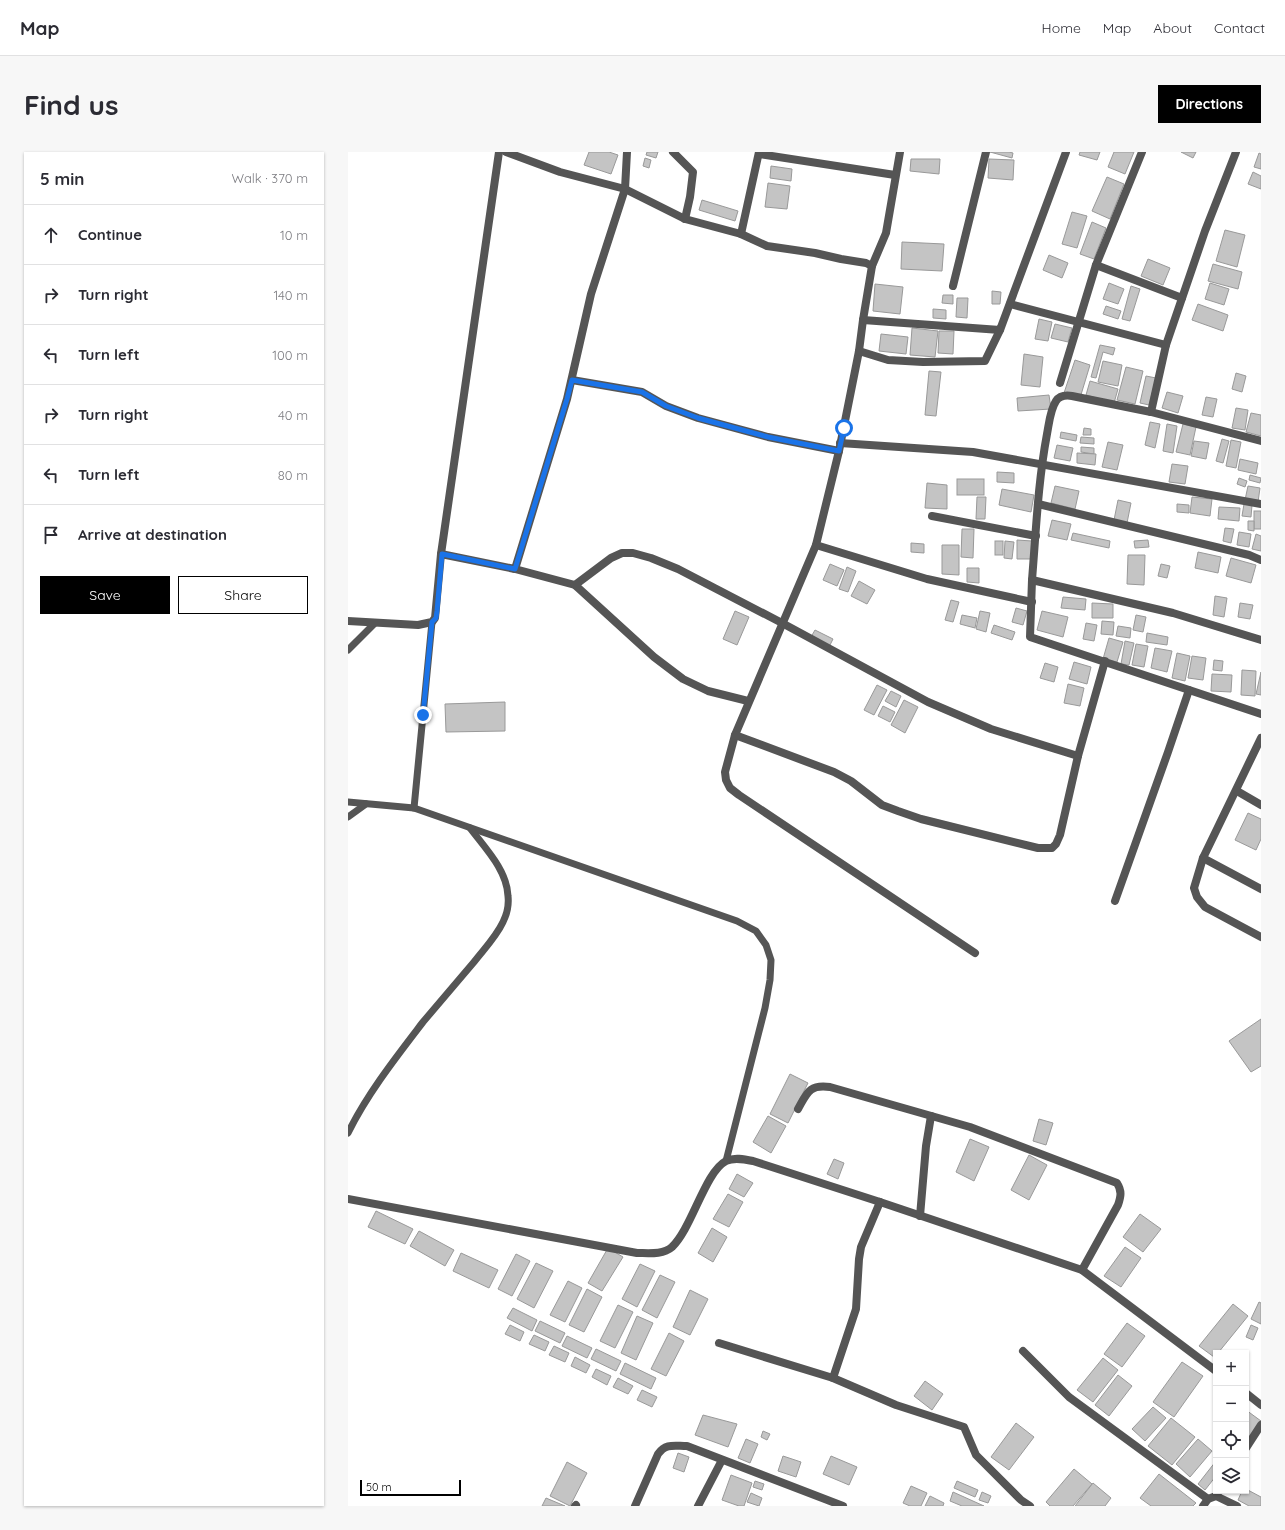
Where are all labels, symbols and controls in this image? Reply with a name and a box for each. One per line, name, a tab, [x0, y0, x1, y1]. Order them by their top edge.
text: Map	[20, 16, 59, 40]
text: Home	[1042, 19, 1081, 37]
text: Map	[1103, 19, 1131, 37]
text: About	[1153, 19, 1192, 37]
text: Contact	[1214, 19, 1265, 37]
button: Directions	[1158, 85, 1261, 123]
text: Find us	[24, 87, 118, 122]
text: 5 min	[40, 168, 84, 189]
text: Walk · 370 m	[231, 170, 308, 186]
icon: ahead	[40, 224, 62, 246]
text: Continue	[78, 225, 142, 244]
text: 10 m	[280, 227, 308, 243]
icon: right	[40, 284, 62, 306]
text: Turn right	[78, 285, 149, 304]
text: 140 m	[273, 287, 308, 303]
icon: left	[40, 344, 62, 366]
text: Turn left	[78, 345, 140, 364]
text: 100 m	[272, 347, 308, 363]
icon: right	[40, 404, 62, 426]
text: Turn right	[78, 405, 149, 424]
text: 40 m	[278, 407, 308, 423]
route start	[835, 419, 853, 437]
icon: left	[40, 464, 62, 486]
text: Turn left	[78, 465, 140, 484]
text: 80 m	[278, 467, 308, 483]
icon: arrive	[40, 524, 62, 546]
text: Arrive at destination	[78, 525, 227, 544]
button: Save	[40, 576, 170, 614]
button: Share	[178, 576, 308, 614]
route end	[414, 706, 432, 724]
map controls	[1213, 1350, 1249, 1494]
button: +	[1213, 1350, 1249, 1386]
button: −	[1213, 1386, 1249, 1422]
button: locate	[1213, 1422, 1249, 1458]
button: layers	[1213, 1458, 1249, 1494]
scale bar	[360, 1478, 461, 1497]
text: 50 m	[366, 1480, 392, 1494]

